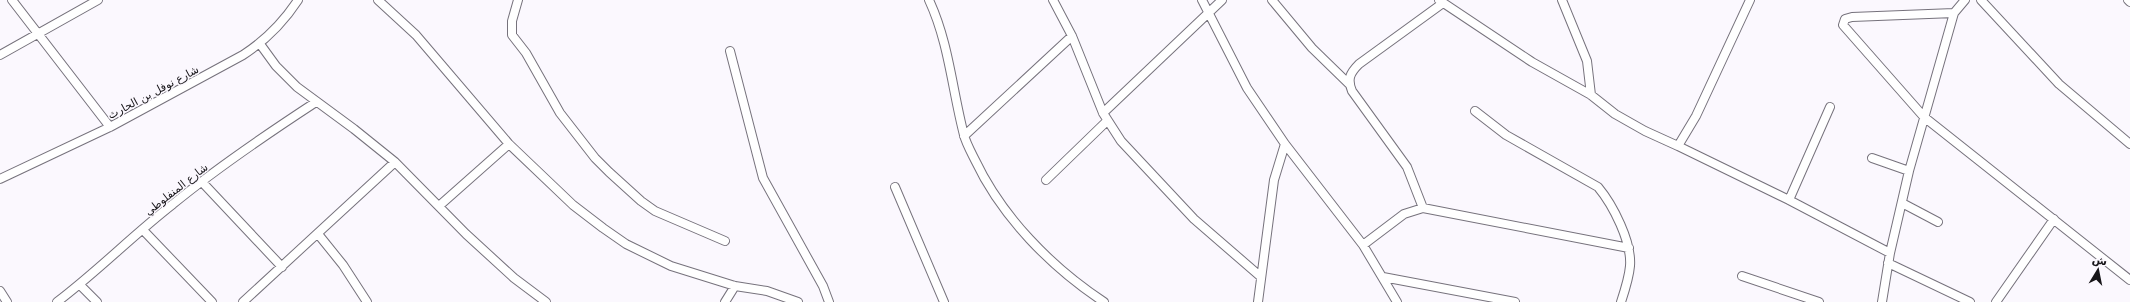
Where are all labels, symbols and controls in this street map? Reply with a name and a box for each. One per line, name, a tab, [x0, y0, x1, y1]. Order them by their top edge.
street label: شارع نوفل بن الحارث	[105, 63, 201, 122]
street label: شارع المنفلوطي	[142, 161, 211, 218]
north arrow	[2078, 250, 2118, 290]
text: ش	[2091, 253, 2108, 268]

